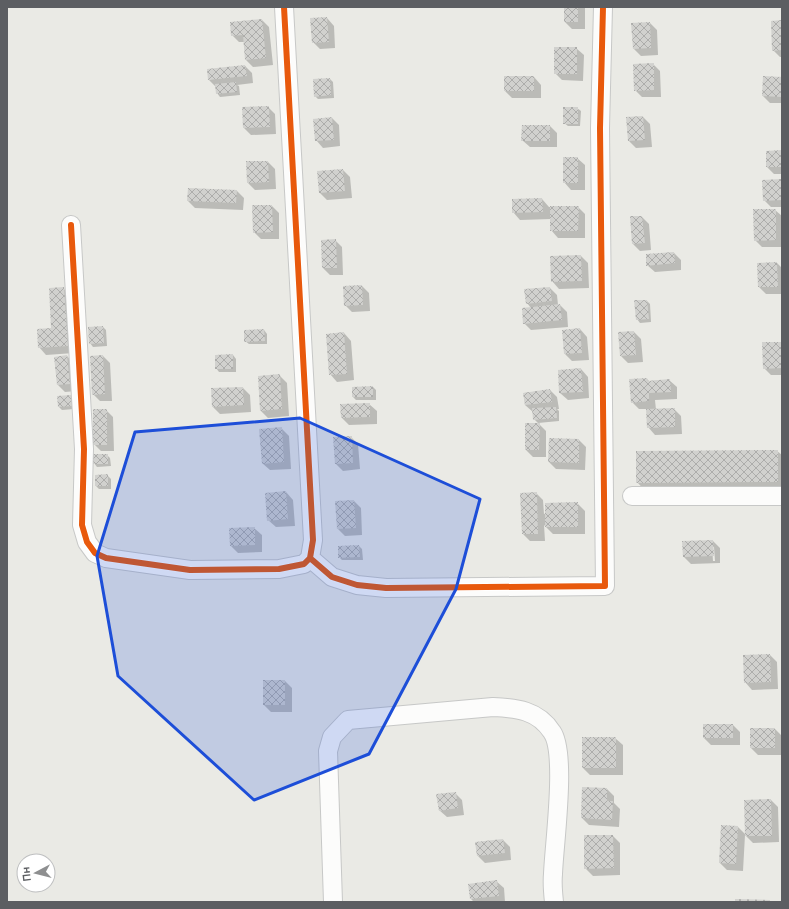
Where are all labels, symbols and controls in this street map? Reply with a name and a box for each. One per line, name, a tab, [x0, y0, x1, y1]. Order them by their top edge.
north arrow	[16, 853, 56, 893]
text: Пн	[19, 866, 35, 882]

